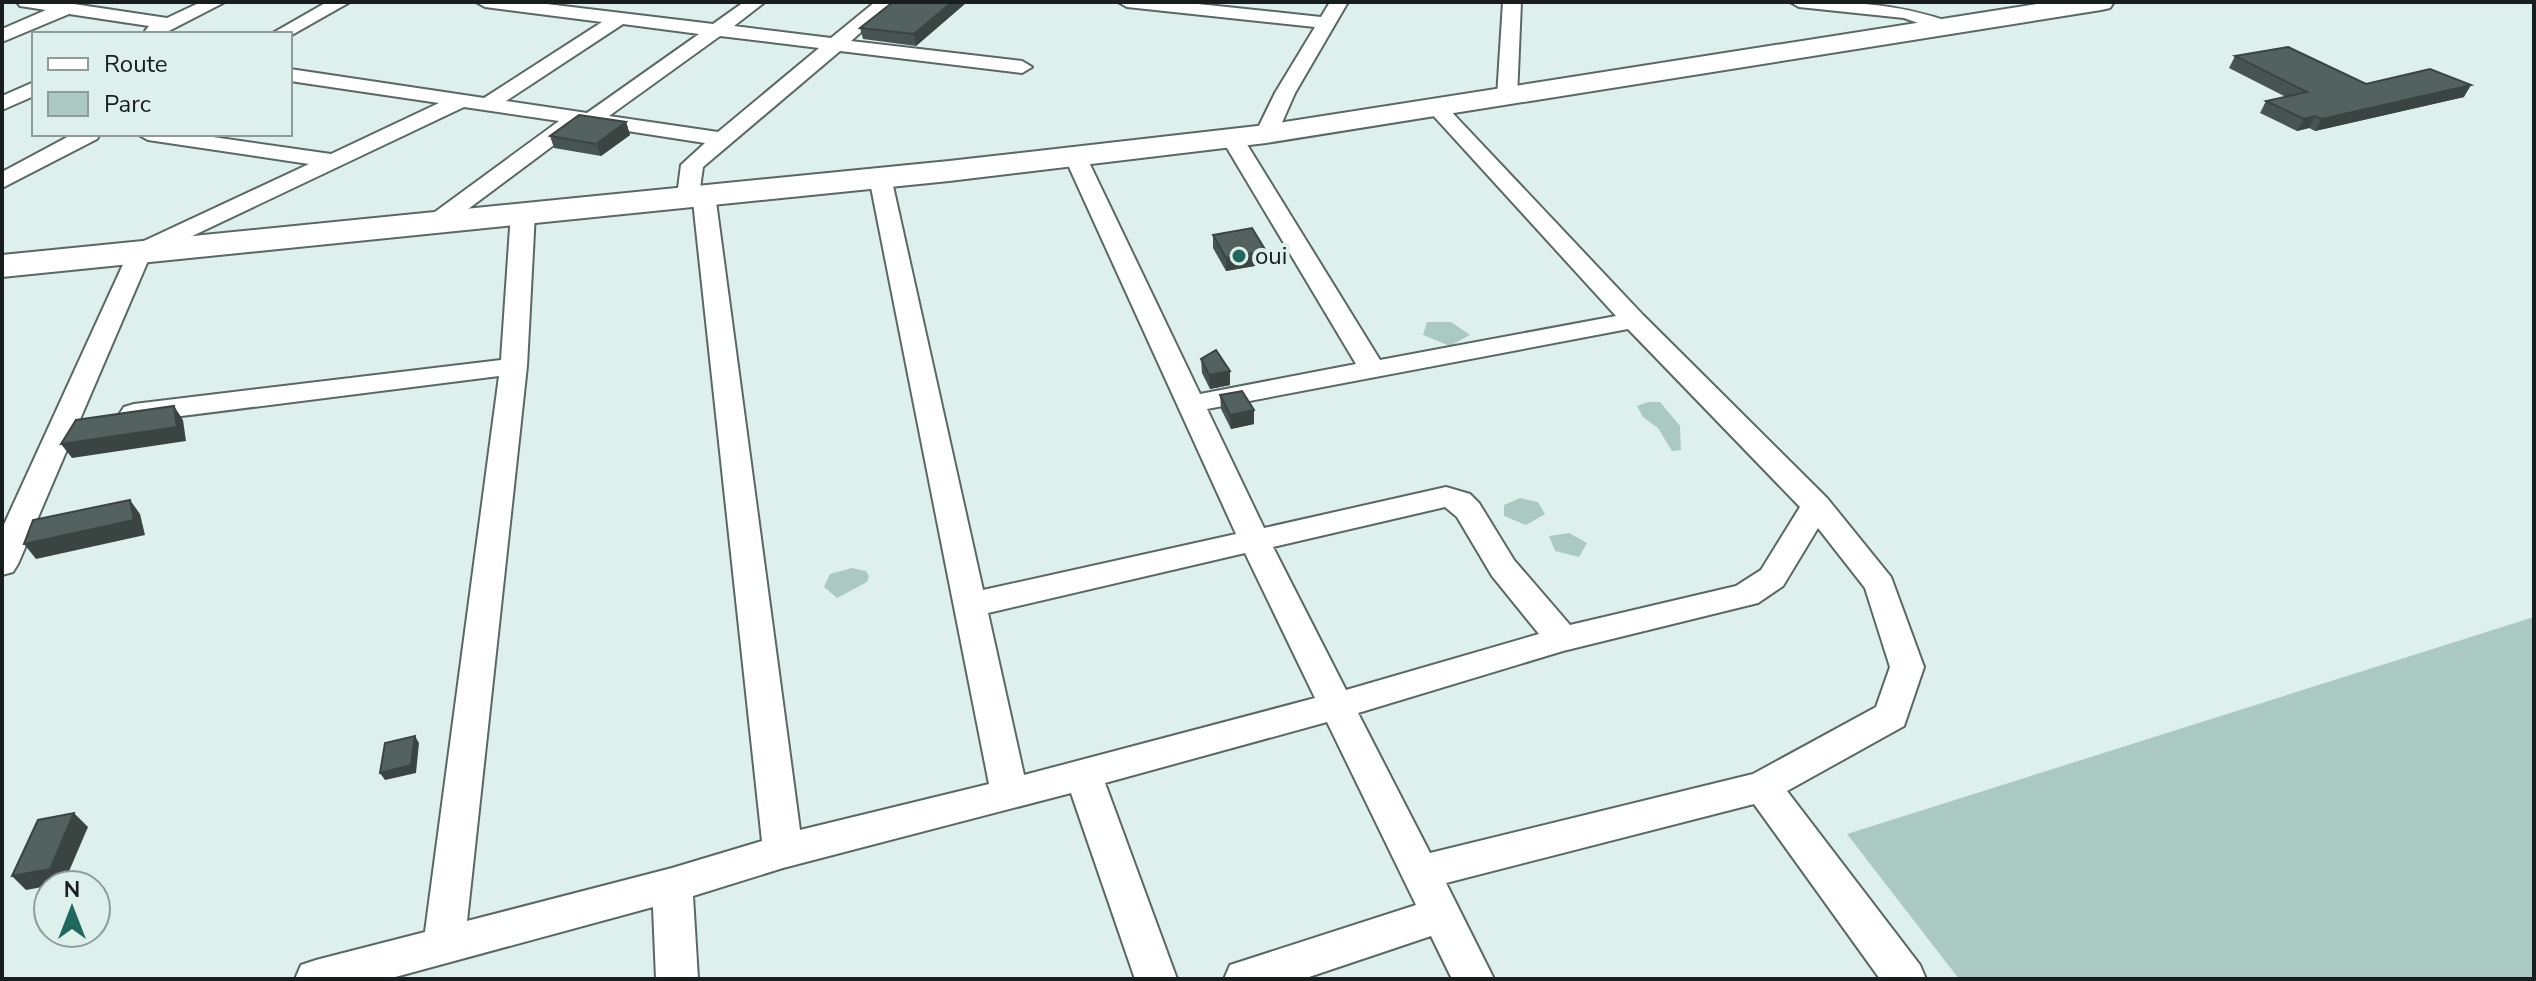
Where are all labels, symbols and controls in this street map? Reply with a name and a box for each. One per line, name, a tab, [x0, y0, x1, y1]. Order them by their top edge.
legend	[32, 32, 292, 136]
text: Route	[104, 48, 168, 80]
text: Parc	[104, 88, 151, 120]
place label: oui	[1255, 240, 1287, 272]
marker: oui	[1230, 247, 1248, 265]
north arrow	[32, 869, 112, 949]
text: N	[64, 875, 80, 905]

